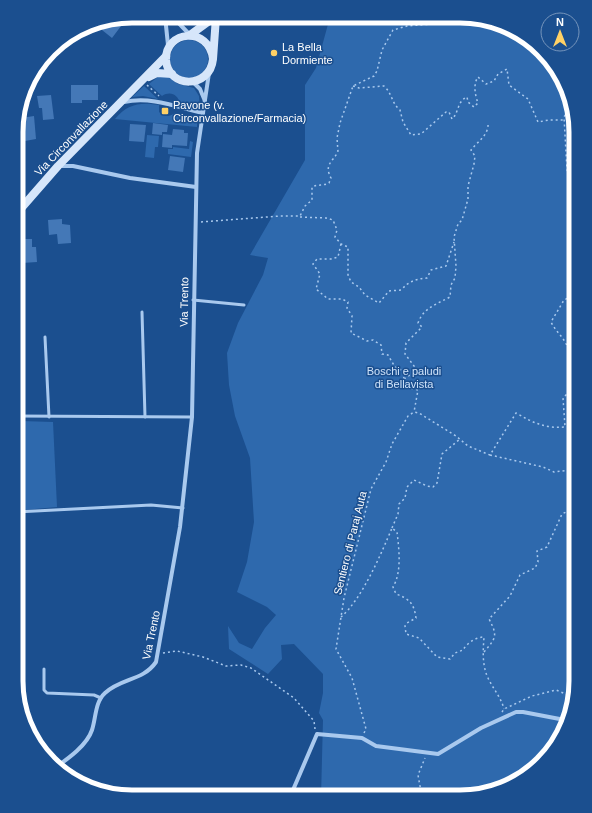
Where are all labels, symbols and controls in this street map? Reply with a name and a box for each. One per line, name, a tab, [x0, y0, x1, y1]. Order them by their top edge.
north arrow	[540, 12, 580, 52]
text: N	[556, 16, 564, 28]
place label: La Bella Dormiente	[282, 41, 333, 66]
marker: La Bella Dormiente	[269, 48, 279, 58]
street label: Via Circonvallazione	[32, 98, 110, 178]
place label: Pavone (v. Circonvallazione/Farmacia)	[173, 99, 306, 124]
marker: Pavone (v. Circonvallazione/Farmacia)	[160, 106, 170, 116]
street label: Via Trento	[178, 277, 190, 327]
park label: Boschi e paludi di Bellavista	[367, 365, 441, 390]
street label: Sentiero di Paraj Auta	[331, 489, 369, 596]
street label: Via Trento	[140, 609, 162, 661]

